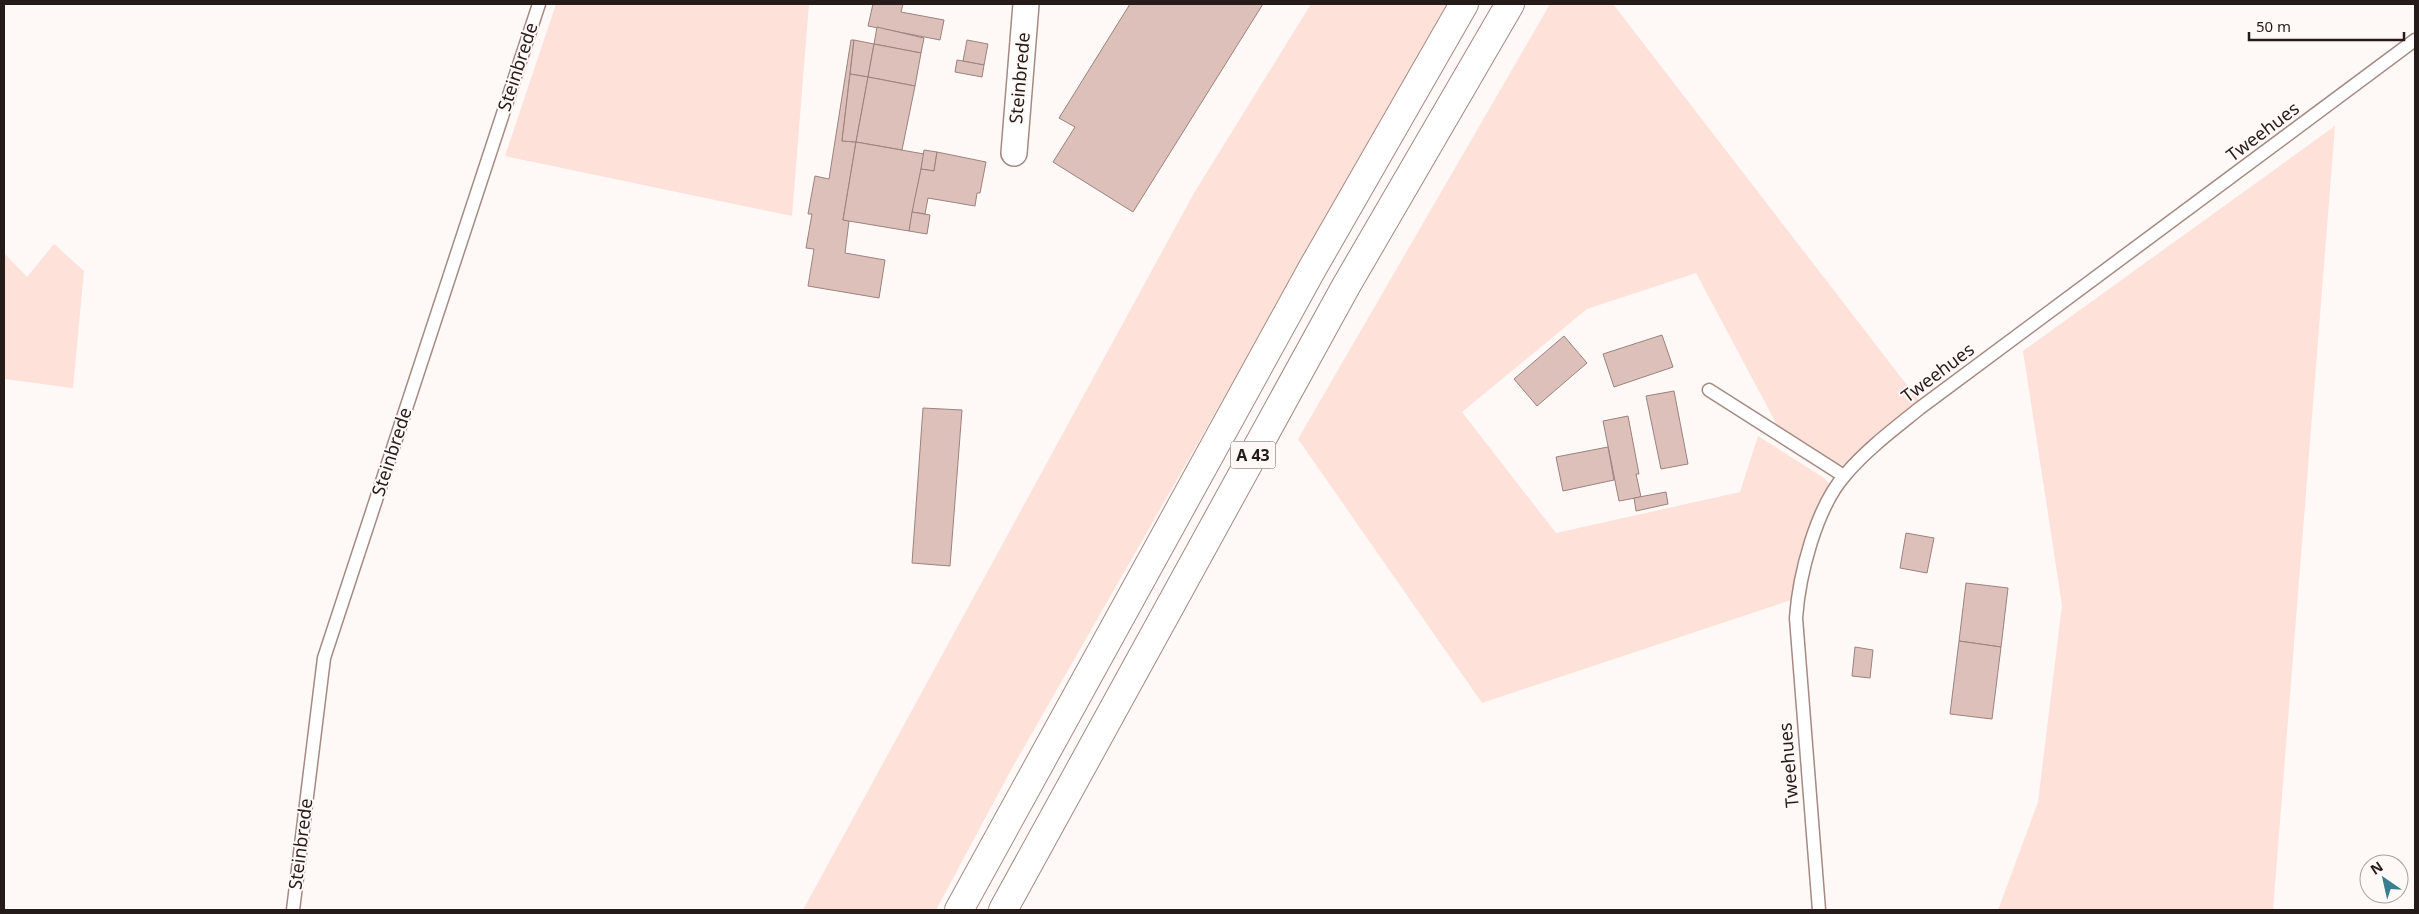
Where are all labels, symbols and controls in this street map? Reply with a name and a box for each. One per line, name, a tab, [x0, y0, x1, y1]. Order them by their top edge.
scale bar	[2249, 10, 2404, 42]
text: 50 m	[2256, 16, 2291, 36]
street label: Steinbrede	[491, 19, 543, 114]
street label: Steinbrede	[1003, 31, 1035, 125]
street label: Tweehues	[2221, 96, 2304, 166]
street label: Tweehues	[1896, 337, 1979, 407]
street label: Steinbrede	[365, 404, 417, 499]
road number: A 43	[1230, 442, 1276, 468]
street label: Tweehues	[1772, 722, 1804, 809]
street label: Steinbrede	[283, 797, 318, 891]
north arrow	[2359, 854, 2409, 904]
text: N	[2366, 857, 2386, 879]

